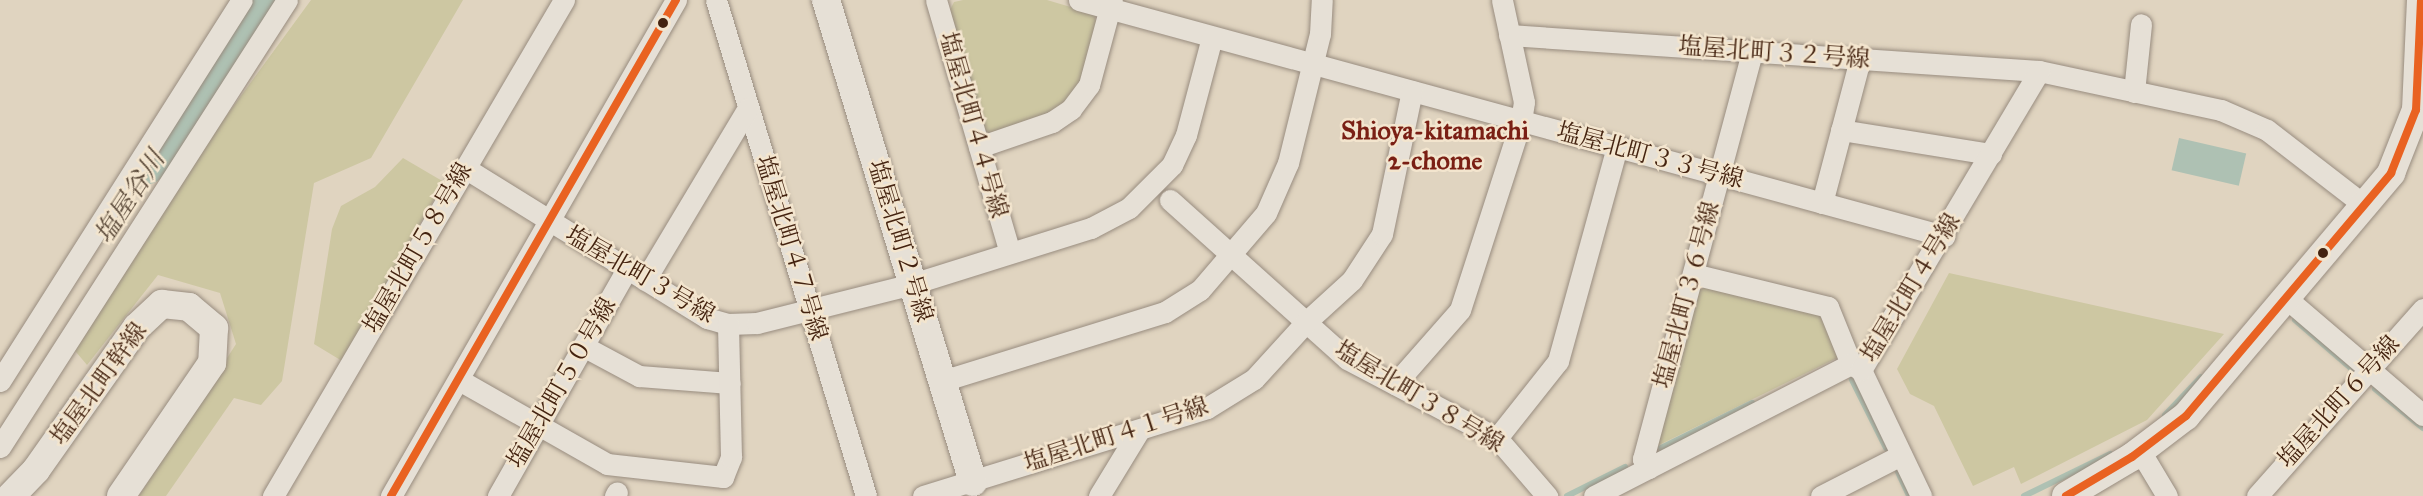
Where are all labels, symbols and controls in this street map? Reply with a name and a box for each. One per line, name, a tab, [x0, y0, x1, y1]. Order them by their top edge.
unlabelled marker	[657, 17, 669, 29]
street label: 塩屋北町４４号線	[933, 29, 1013, 221]
street label: 塩屋北町３２号線	[1677, 32, 1871, 74]
district label: Shioya-kitamachi 2-chome	[1341, 115, 1529, 176]
street label: 塩屋北町３３号線	[1554, 117, 1746, 195]
water label: 塩屋谷川	[89, 145, 171, 249]
street label: 塩屋北町４７号線	[749, 152, 833, 344]
street label: 塩屋北町２号線	[862, 156, 938, 326]
street label: 塩屋北町５８号線	[358, 158, 478, 338]
street label: 塩屋北町３６号線	[1648, 199, 1726, 391]
street label: 塩屋北町４号線	[1855, 209, 1967, 367]
street label: 塩屋北町３号線	[560, 221, 720, 329]
unlabelled marker	[2317, 247, 2329, 259]
street label: 塩屋北町５０号線	[502, 293, 622, 473]
street label: 塩屋北町幹線	[45, 317, 153, 451]
street label: 塩屋北町６号線	[2272, 330, 2406, 474]
street label: 塩屋北町３８号線	[1329, 335, 1509, 459]
street label: 塩屋北町４１号線	[1020, 392, 1212, 478]

